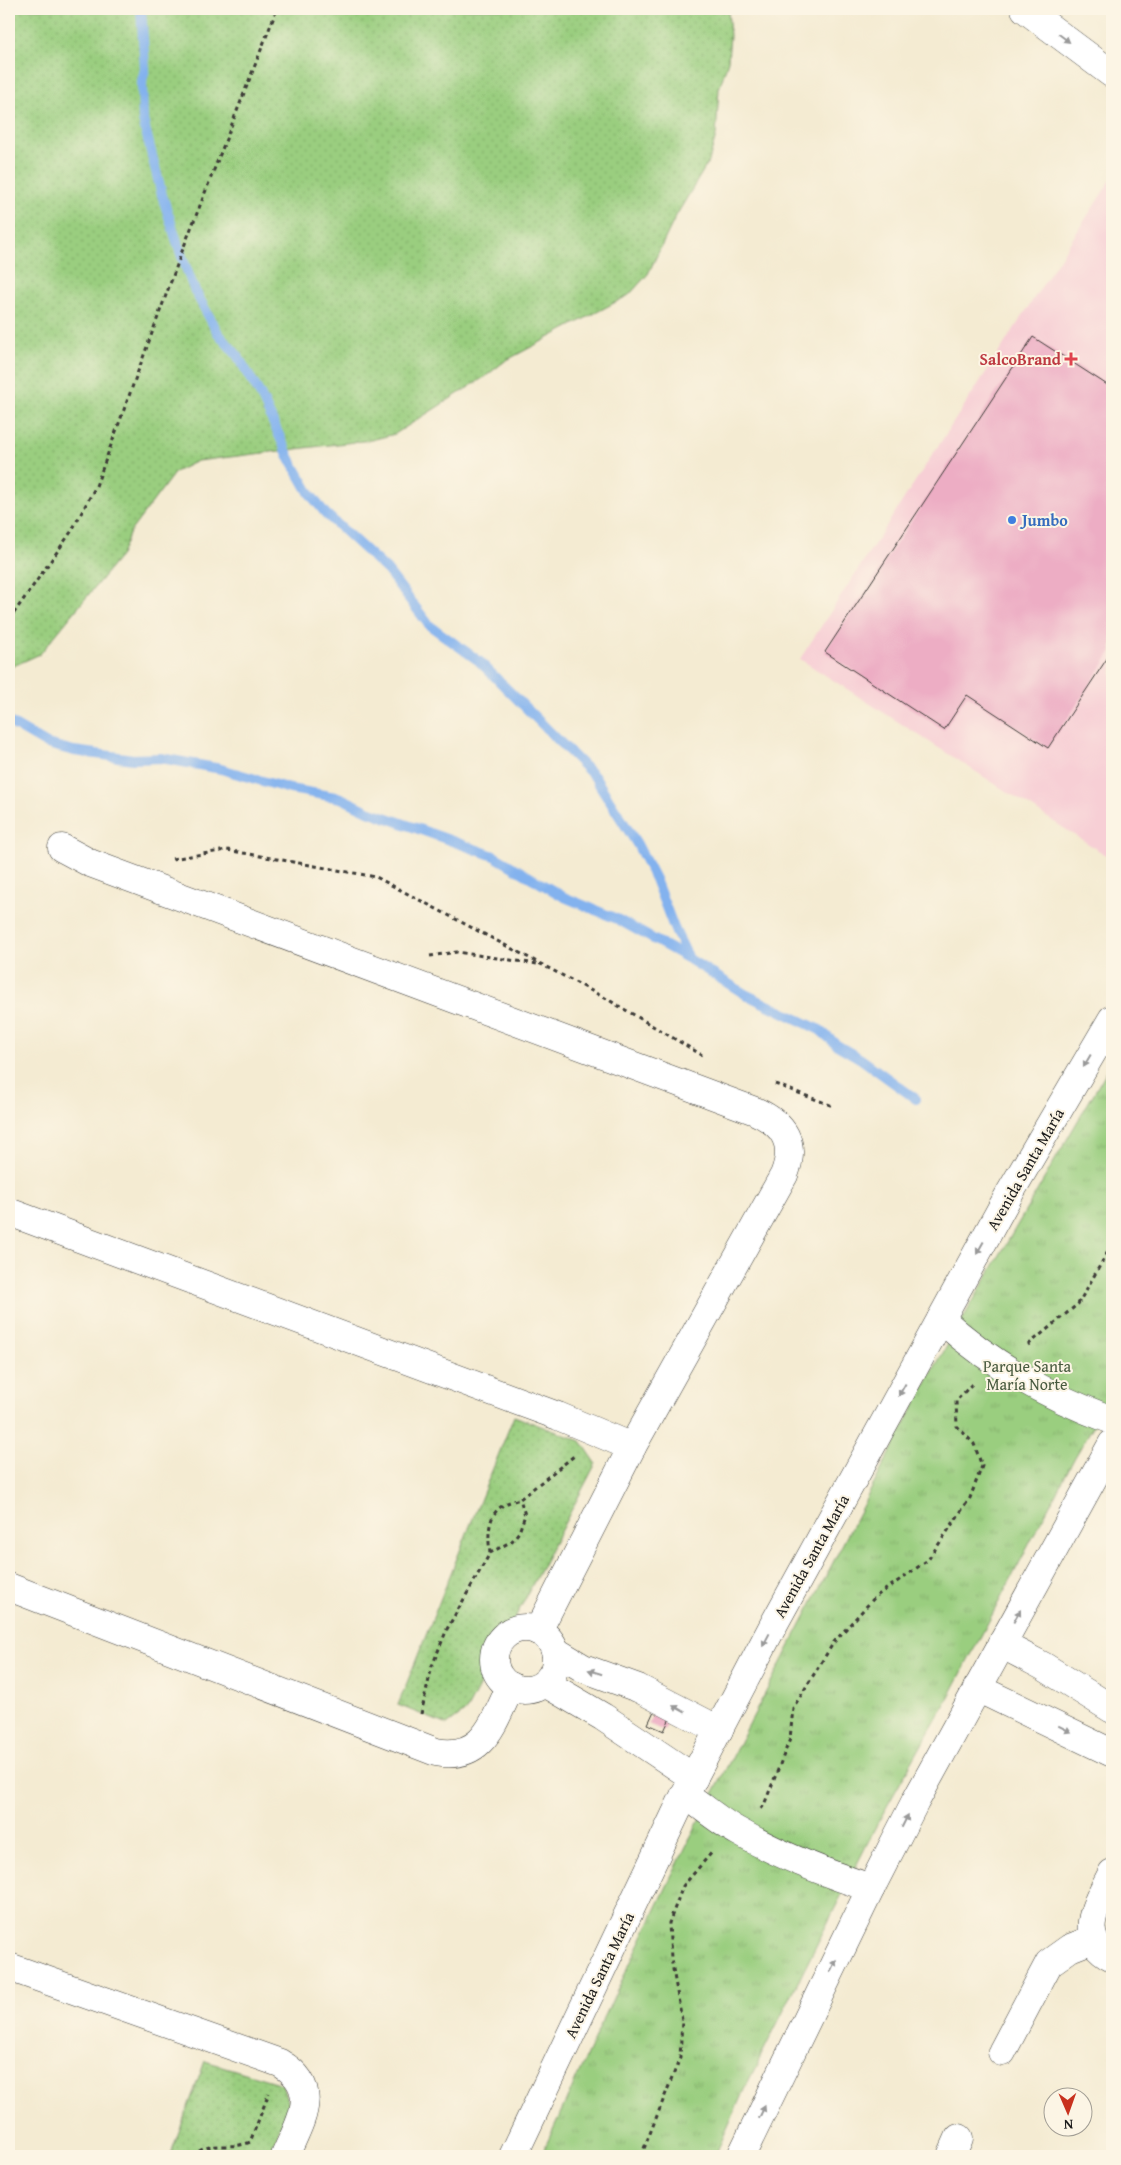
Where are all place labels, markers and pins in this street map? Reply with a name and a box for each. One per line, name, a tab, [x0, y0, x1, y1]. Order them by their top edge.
place label: SalcoBrand	[980, 347, 1062, 371]
marker: SalcoBrand	[1065, 353, 1077, 365]
place label: Jumbo	[1019, 508, 1068, 532]
marker: Jumbo	[1006, 514, 1018, 526]

